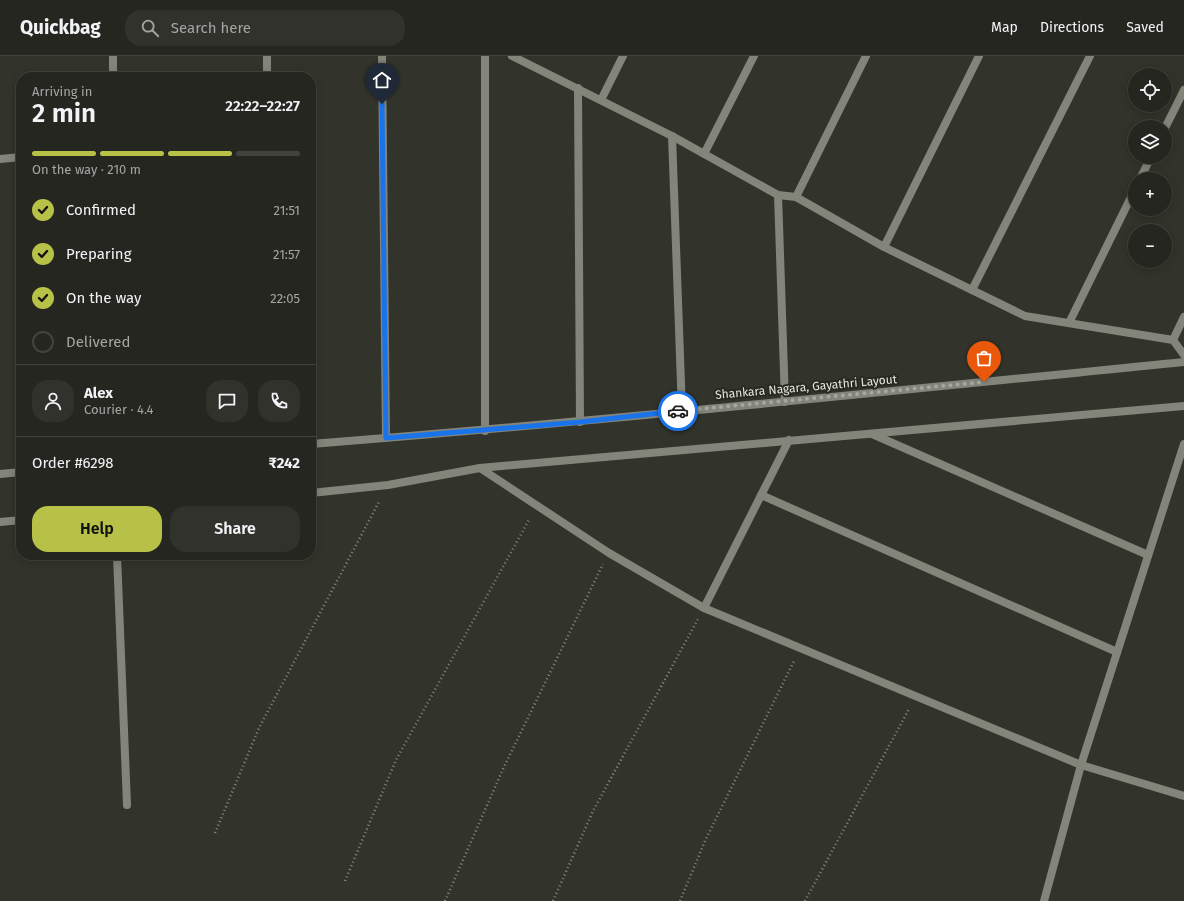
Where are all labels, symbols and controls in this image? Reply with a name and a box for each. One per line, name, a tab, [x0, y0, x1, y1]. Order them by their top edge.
search box	[125, 10, 405, 46]
text: Quickbag	[20, 16, 101, 39]
icon: search	[139, 17, 161, 39]
text: Search here	[171, 19, 251, 37]
text: Map	[991, 19, 1018, 36]
text: Directions	[1040, 19, 1104, 36]
text: Saved	[1126, 19, 1164, 36]
pin	[365, 63, 399, 104]
map controls	[1128, 68, 1172, 268]
button: locate	[1128, 68, 1172, 112]
icon: home	[371, 69, 393, 91]
text: Arriving in	[32, 84, 92, 99]
text: 22:22–22:27	[225, 97, 300, 115]
text: 2 min	[32, 98, 96, 129]
button: layers	[1128, 120, 1172, 164]
text: On the way · 210 m	[32, 162, 141, 177]
button: +	[1128, 172, 1172, 216]
icon: check	[32, 199, 54, 221]
text: Confirmed	[66, 201, 136, 219]
text: 21:51	[274, 203, 300, 218]
button: −	[1128, 224, 1172, 268]
icon: check	[32, 243, 54, 265]
text: Preparing	[66, 245, 131, 263]
text: 21:57	[273, 247, 300, 262]
icon: check	[32, 287, 54, 309]
text: On the way	[66, 289, 141, 307]
text: 22:05	[270, 291, 300, 306]
text: Delivered	[66, 333, 130, 351]
pin	[967, 341, 1001, 382]
icon: bag	[973, 347, 995, 369]
street label: Shankara Nagara, Gayathri Layout	[714, 372, 898, 402]
button: person	[32, 380, 74, 422]
button: chat	[206, 380, 248, 422]
button: phone	[258, 380, 300, 422]
text: Alex	[84, 384, 113, 402]
courier	[658, 391, 698, 431]
icon: car	[667, 400, 689, 422]
text: Courier · 4.4	[84, 402, 154, 417]
text: Order #6298	[32, 454, 114, 472]
text: ₹242	[269, 454, 300, 472]
button: Help	[32, 506, 162, 552]
button: Share	[170, 506, 300, 552]

